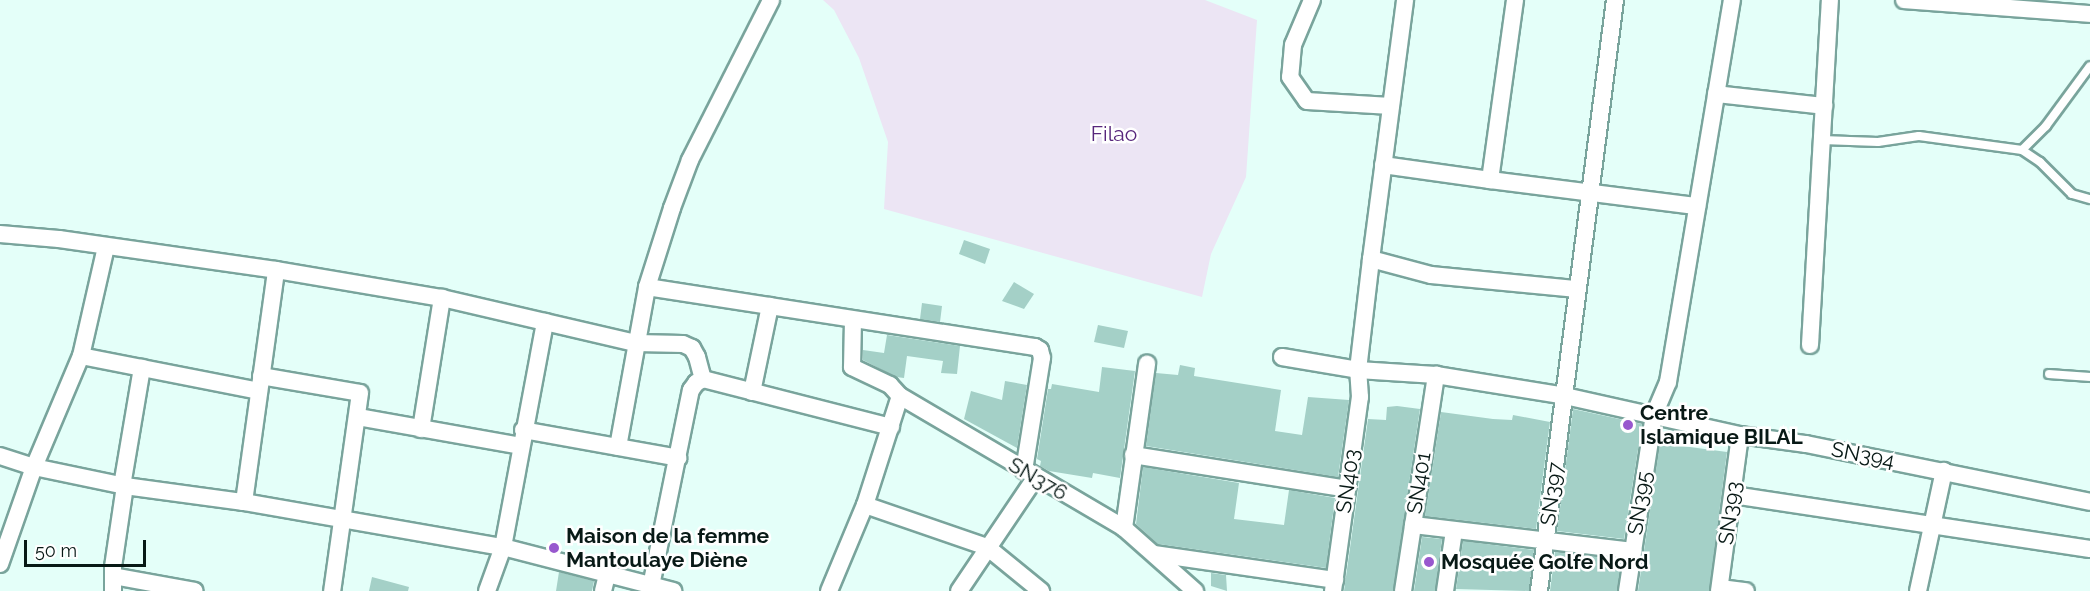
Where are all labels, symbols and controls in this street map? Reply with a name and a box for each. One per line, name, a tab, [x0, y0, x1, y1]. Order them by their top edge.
park label: Filao	[1091, 121, 1137, 147]
place label: Centre Islamique BILAL	[1640, 400, 1803, 450]
marker: Centre Islamique BILAL	[1621, 418, 1635, 432]
street label: SN394	[1829, 437, 1897, 473]
street label: SN403	[1331, 447, 1365, 515]
street label: SN401	[1402, 450, 1436, 516]
street label: SN376	[1004, 452, 1072, 506]
street label: SN397	[1535, 461, 1569, 527]
street label: SN395	[1623, 469, 1657, 537]
street label: SN393	[1713, 480, 1747, 546]
place label: Maison de la femme Mantoulaye Diène	[566, 523, 769, 573]
scale bar	[27, 528, 148, 566]
text: 50 m	[35, 540, 77, 561]
marker: Maison de la femme Mantoulaye Diène	[547, 541, 561, 555]
place label: Mosquée Golfe Nord	[1441, 549, 1648, 575]
marker: Mosquée Golfe Nord	[1422, 555, 1436, 569]

